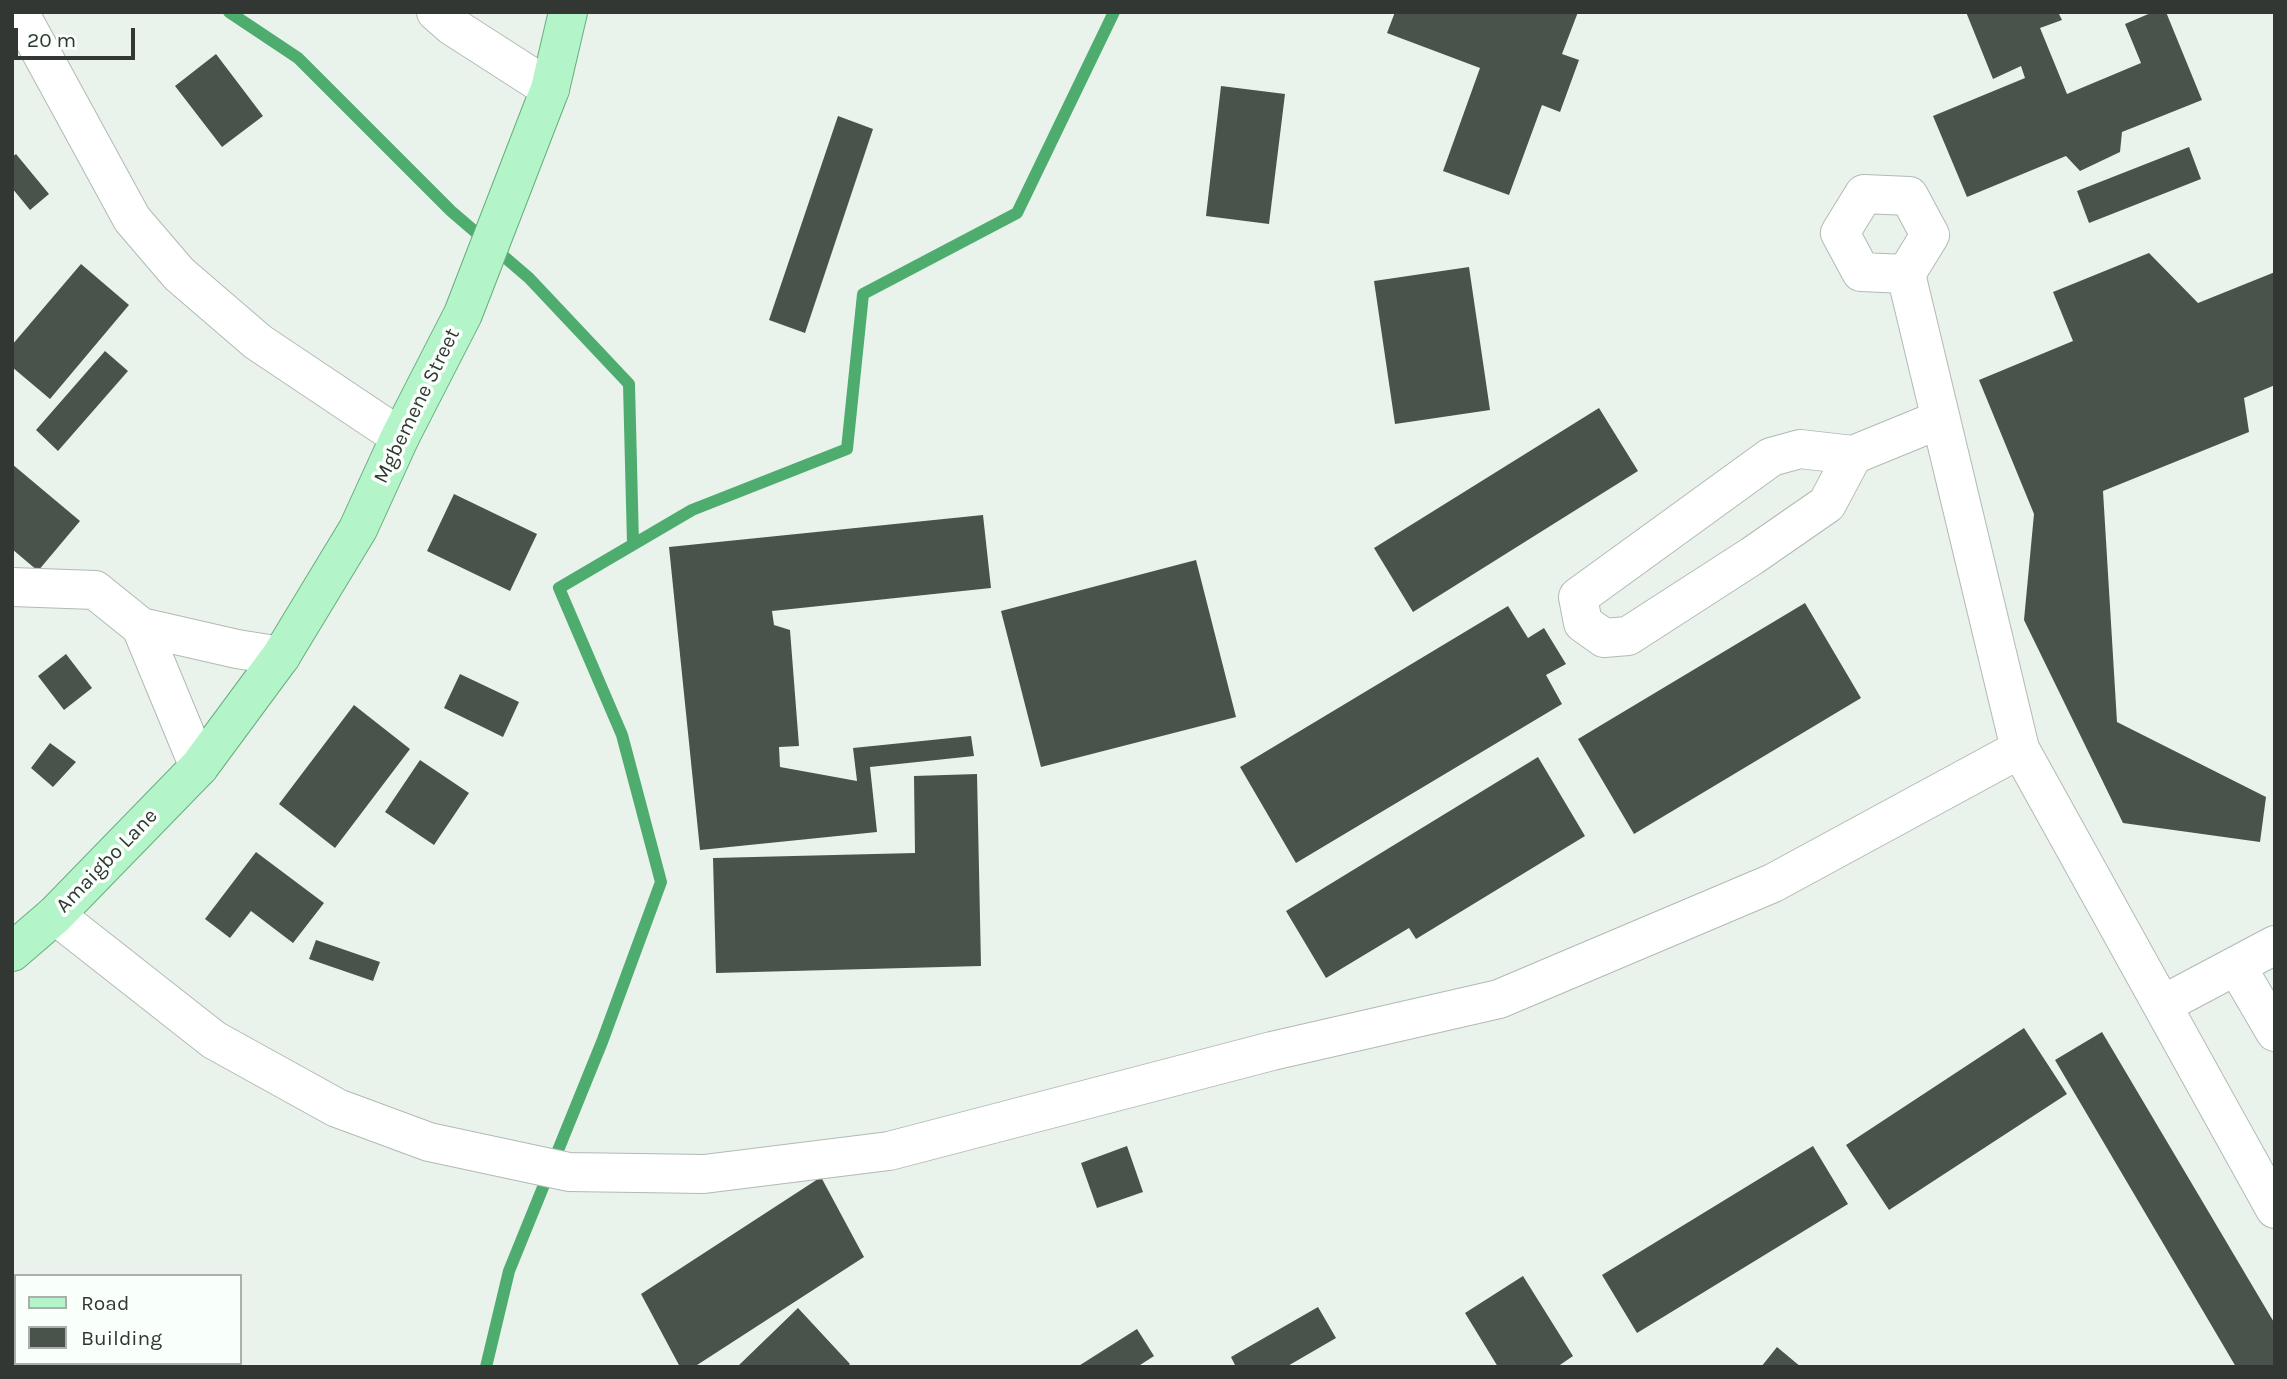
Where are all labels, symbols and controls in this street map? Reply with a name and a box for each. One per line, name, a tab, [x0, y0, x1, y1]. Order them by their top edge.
scale bar	[18, 14, 138, 58]
text: 20 m	[27, 28, 76, 52]
street label: Mgbemene Street	[369, 324, 465, 488]
street label: Amaigbo Lane	[51, 804, 163, 918]
legend	[14, 1274, 242, 1365]
text: Road	[81, 1291, 129, 1315]
text: Building	[81, 1326, 162, 1350]

